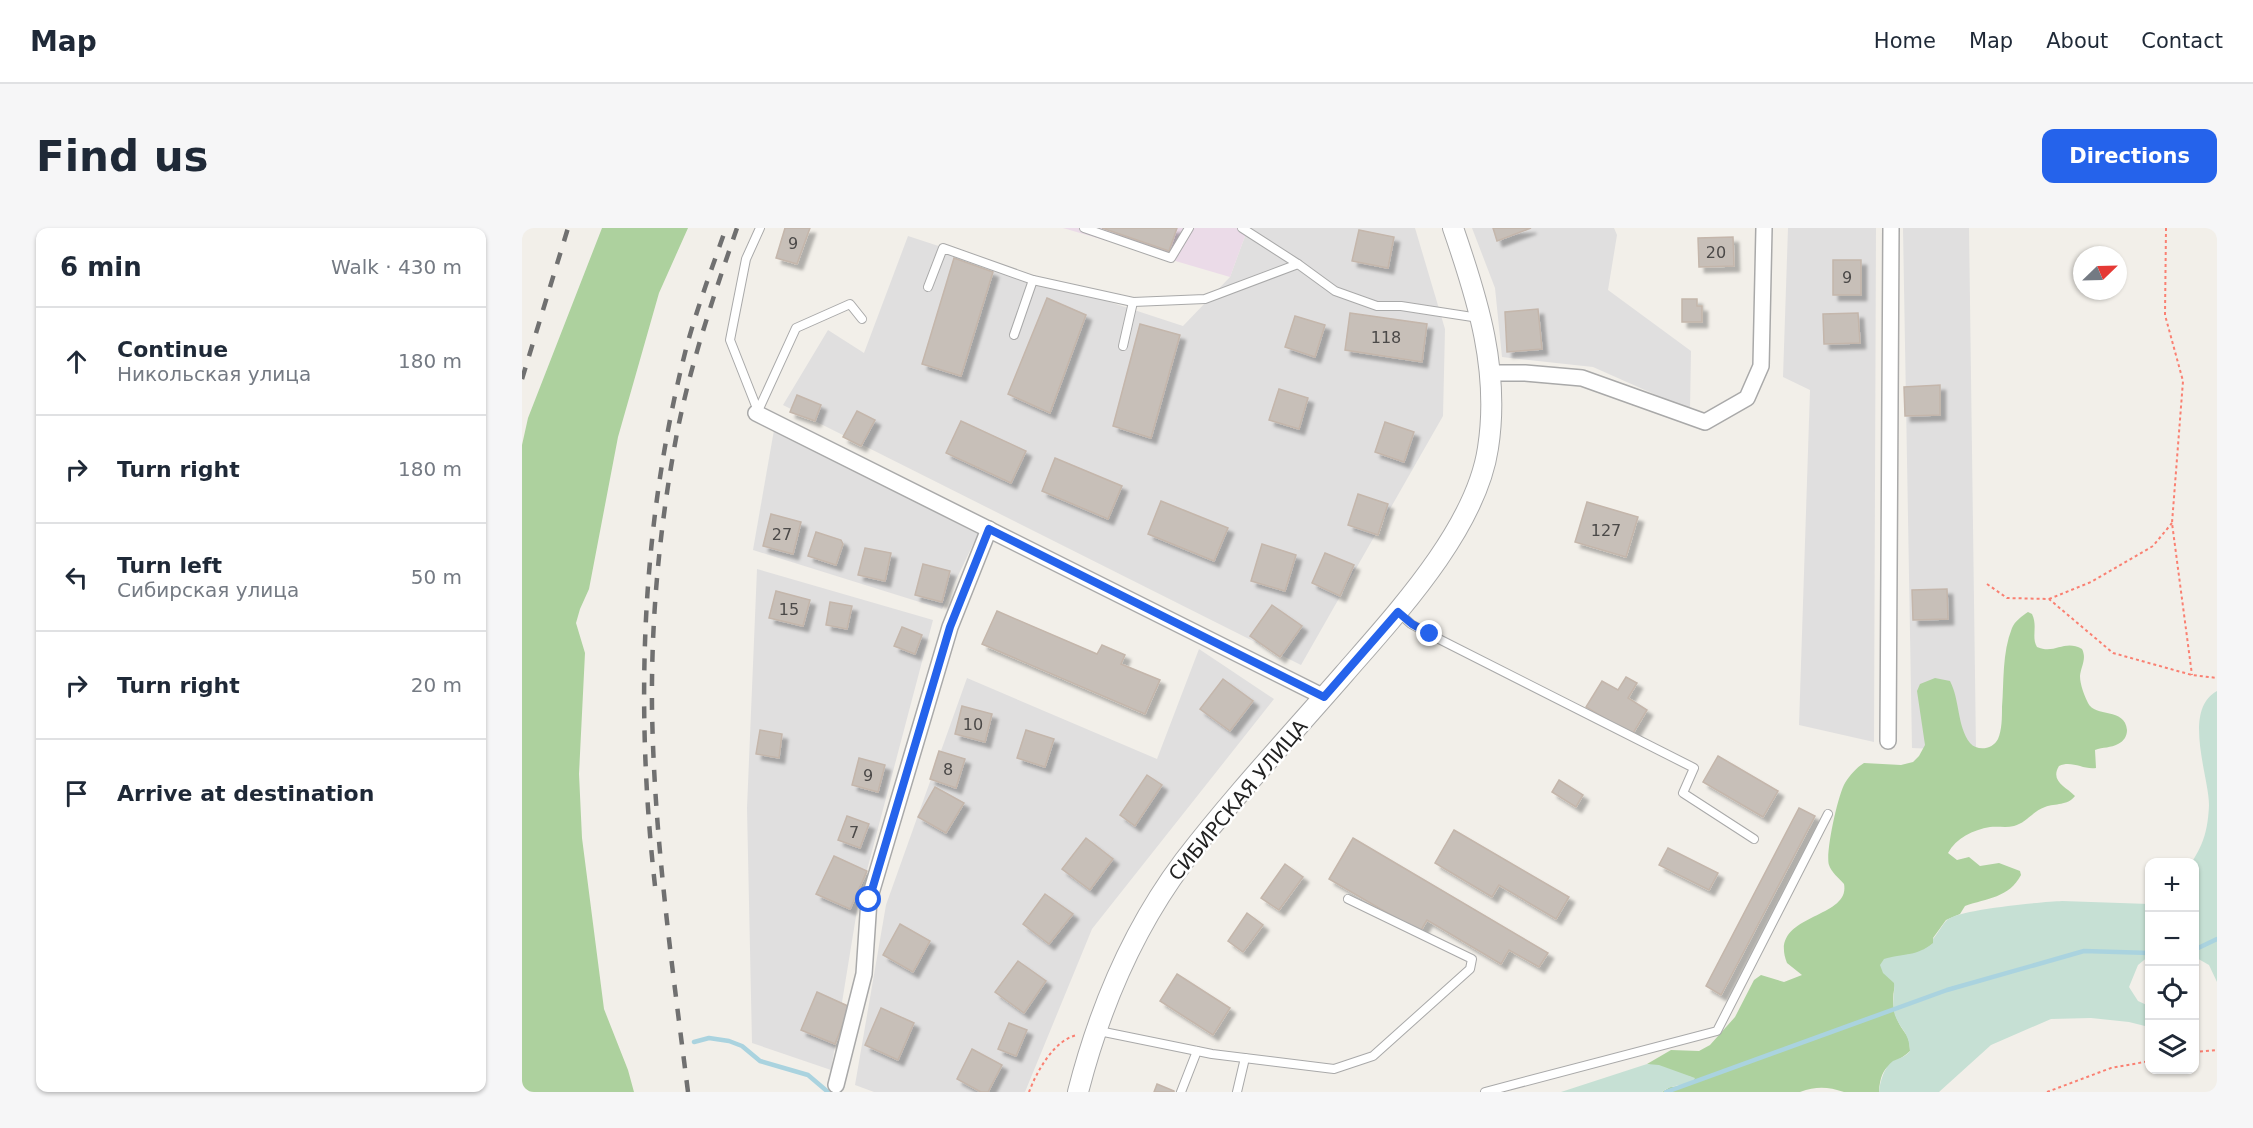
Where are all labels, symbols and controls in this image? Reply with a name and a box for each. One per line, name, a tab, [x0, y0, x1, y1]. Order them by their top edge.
text: Map	[30, 25, 97, 58]
text: Home	[1874, 29, 1936, 53]
text: Map	[1969, 29, 2013, 53]
text: About	[2046, 29, 2108, 53]
text: Contact	[2141, 29, 2223, 53]
button: Directions	[2042, 129, 2217, 183]
text: Find us	[36, 132, 209, 181]
house number: 9	[788, 234, 798, 253]
house number: 20	[1706, 243, 1726, 262]
north arrow	[2073, 246, 2127, 300]
text: 6 min	[60, 252, 142, 282]
text: Walk · 430 m	[331, 255, 462, 279]
house number: 9	[1842, 268, 1852, 287]
house number: 118	[1371, 328, 1401, 347]
text: Continue	[117, 337, 228, 362]
icon: ahead	[60, 345, 93, 378]
text: 180 m	[398, 349, 462, 373]
text: Никольская улица	[117, 362, 311, 386]
icon: right	[60, 453, 93, 486]
text: Turn right	[117, 457, 240, 482]
text: 180 m	[398, 457, 462, 481]
house number: 127	[1591, 521, 1621, 540]
house number: 27	[772, 525, 792, 544]
text: Turn left	[117, 553, 222, 578]
icon: left	[60, 561, 93, 594]
text: 50 m	[411, 565, 462, 589]
text: Сибирская улица	[117, 578, 299, 602]
house number: 15	[779, 600, 799, 619]
route end	[1416, 620, 1442, 646]
icon: right	[60, 669, 93, 702]
text: Turn right	[117, 673, 240, 698]
text: 20 m	[411, 673, 462, 697]
street label: СИБИРСКАЯ УЛИЦА	[1164, 714, 1313, 886]
house number: 10	[963, 715, 983, 734]
house number: 8	[943, 760, 953, 779]
house number: 9	[863, 766, 873, 785]
icon: arrive	[60, 777, 93, 810]
text: Arrive at destination	[117, 781, 374, 806]
house number: 7	[849, 823, 859, 842]
map controls	[2145, 858, 2199, 1074]
button: +	[2145, 858, 2199, 912]
route start	[855, 886, 881, 912]
button: −	[2145, 912, 2199, 966]
button: locate	[2145, 966, 2199, 1020]
button: layers	[2145, 1020, 2199, 1074]

